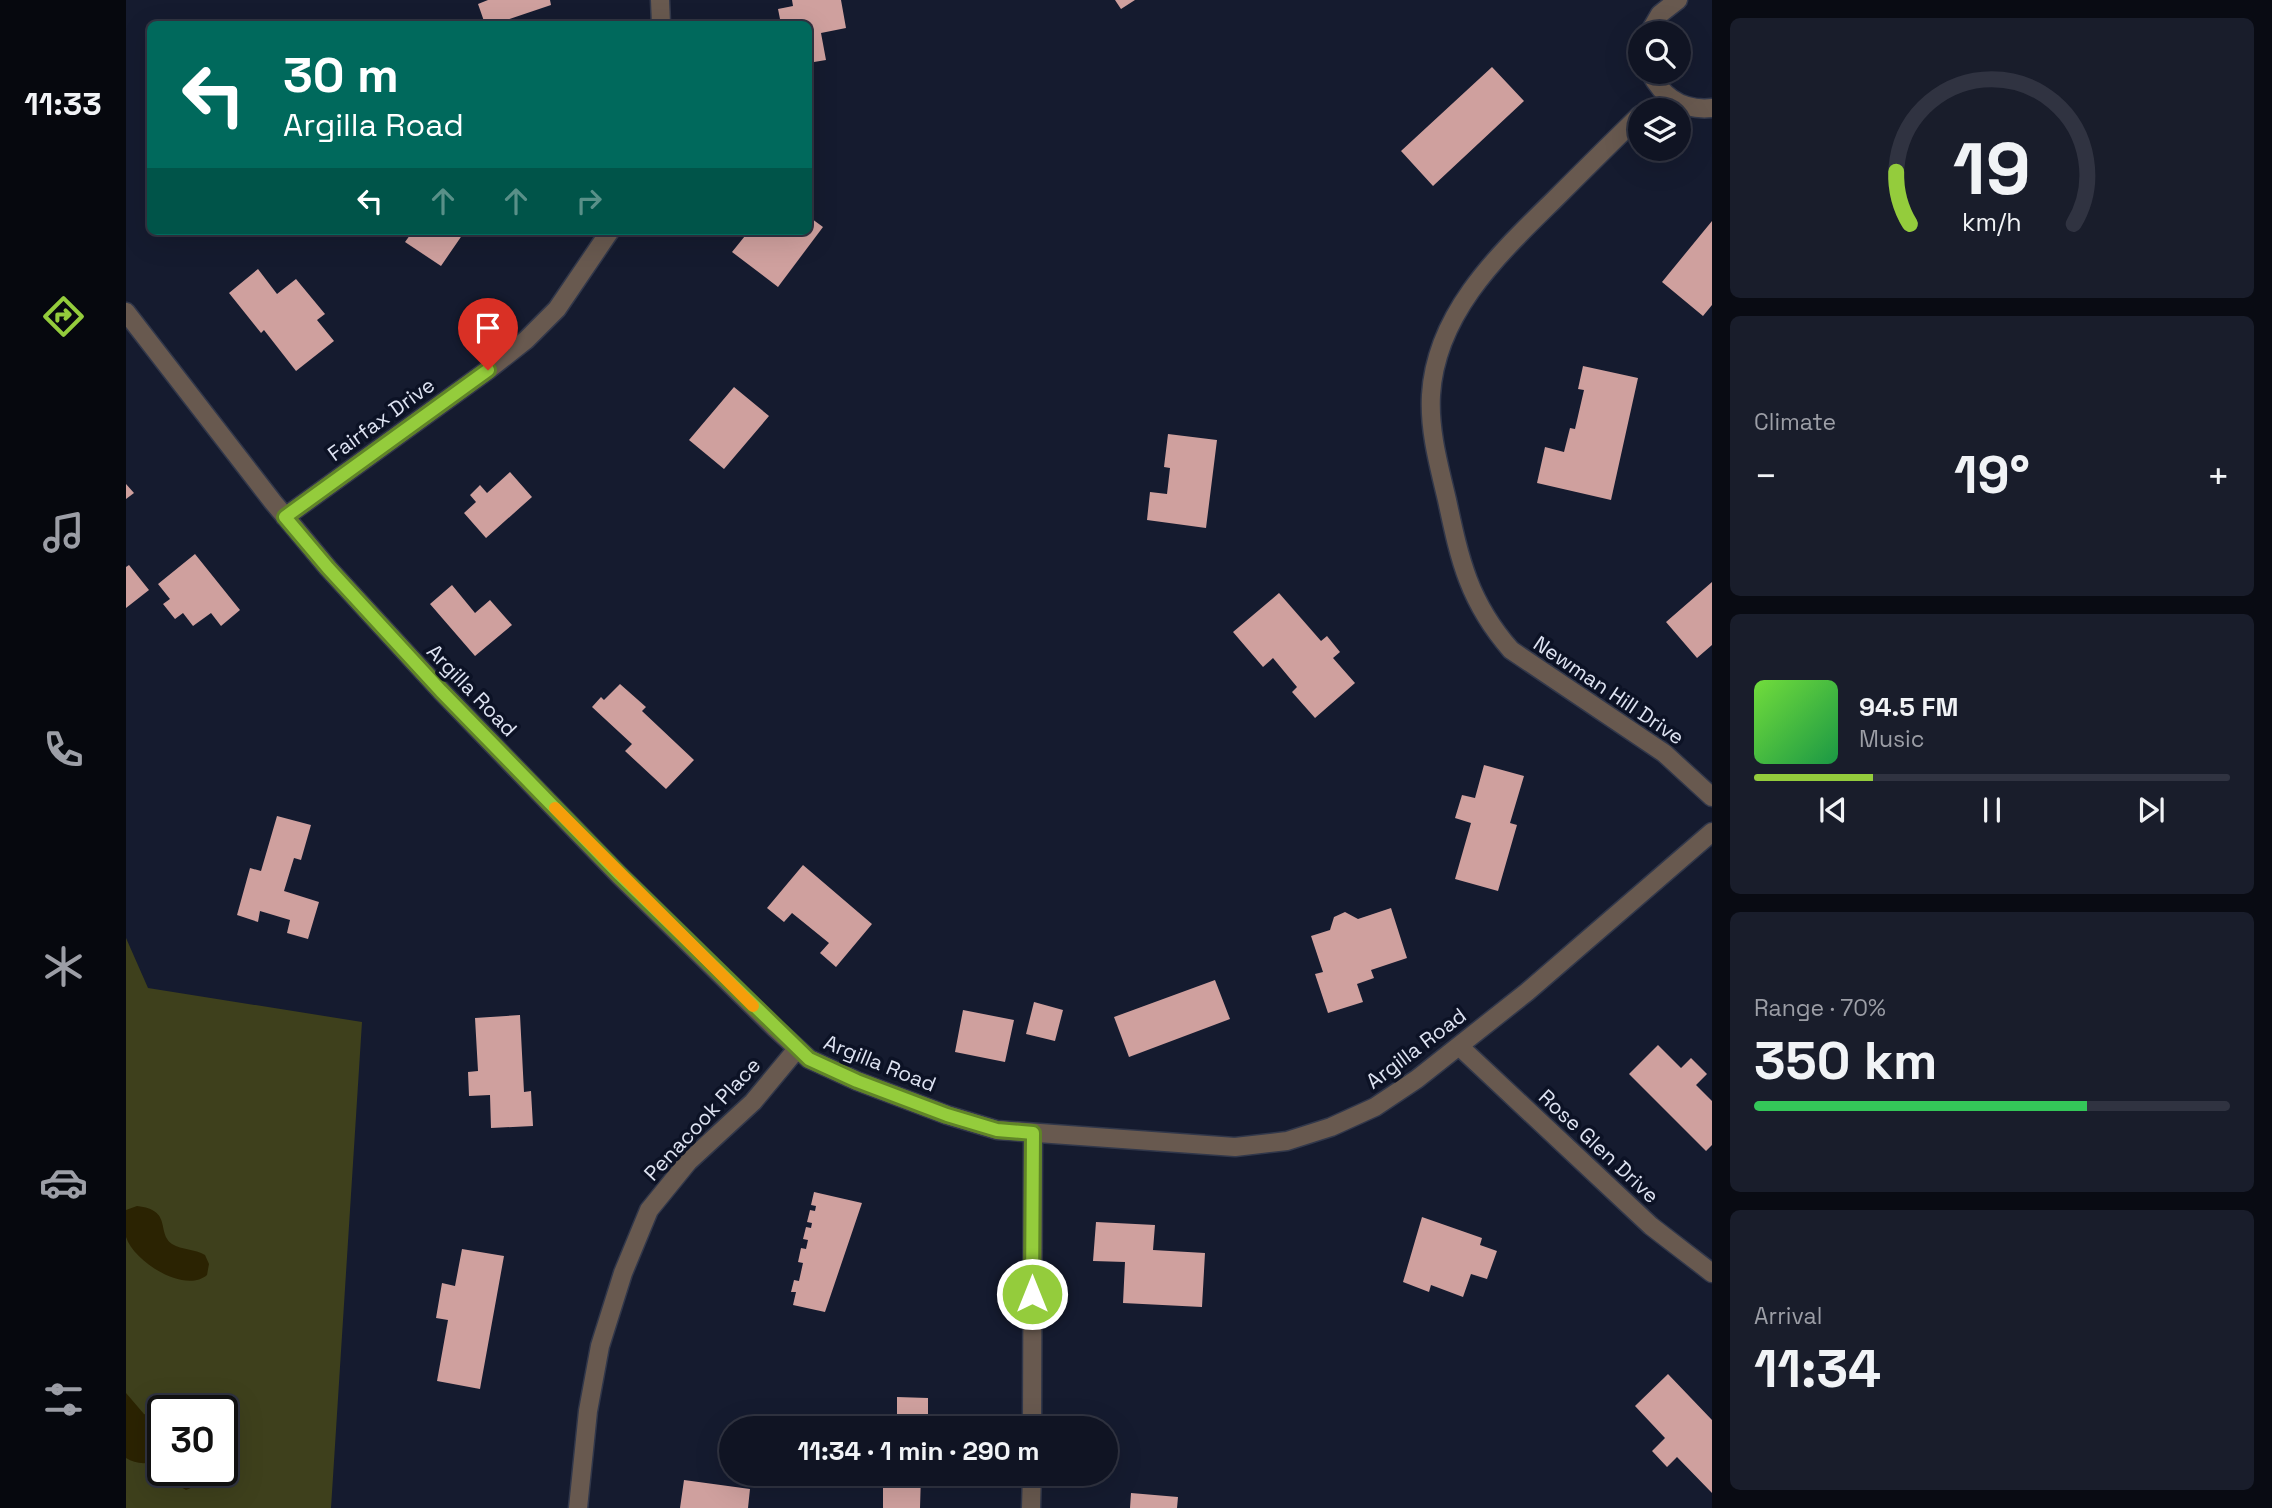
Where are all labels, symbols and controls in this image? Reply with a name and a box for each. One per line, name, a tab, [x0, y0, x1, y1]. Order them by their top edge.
map controls	[1628, 21, 1691, 161]
button: search	[1628, 21, 1691, 84]
text: 30 m	[283, 44, 399, 106]
icon: left	[168, 49, 259, 140]
text: 11:33	[24, 84, 102, 124]
button: layers	[1628, 98, 1691, 161]
text: Argilla Road	[283, 105, 464, 145]
text: 19	[1953, 122, 2031, 215]
icon: left	[351, 182, 389, 220]
icon: ahead	[424, 182, 462, 220]
icon: ahead	[497, 182, 535, 220]
icon: right	[570, 182, 608, 220]
text: km/h	[1962, 206, 2022, 238]
icon: directions	[39, 292, 88, 341]
pin	[458, 298, 518, 370]
icon: arrive	[469, 309, 507, 347]
street label: Fairfax Drive	[322, 371, 440, 467]
text: Climate	[1754, 407, 1836, 437]
text: 19°	[1954, 442, 2030, 508]
text: −	[1754, 452, 1778, 500]
text: +	[2206, 452, 2230, 500]
icon: music	[39, 508, 88, 557]
street label: Newman Hill Drive	[1528, 630, 1690, 750]
street label: Argilla Road	[421, 638, 523, 742]
text: 94.5 FM	[1859, 690, 1958, 724]
text: Music	[1859, 724, 1924, 754]
icon: phone	[39, 725, 88, 774]
icon: previous	[1814, 791, 1852, 829]
icon: pause	[1973, 791, 2011, 829]
icon: next	[2132, 791, 2170, 829]
icon: climate	[39, 942, 88, 991]
text: Range · 70%	[1754, 993, 1886, 1023]
street label: Argilla Road	[1360, 1001, 1472, 1095]
street label: Argilla Road	[820, 1028, 940, 1098]
text: 350 km	[1754, 1028, 1937, 1094]
street label: Penacook Place	[638, 1052, 766, 1186]
street label: Rose Glen Drive	[1533, 1083, 1665, 1209]
icon: car	[39, 1158, 88, 1207]
position arrow	[995, 1257, 1069, 1331]
text: Arrival	[1754, 1301, 1822, 1331]
text: 11:34	[1754, 1336, 1881, 1402]
icon: filters	[39, 1375, 88, 1424]
speed limit sign: 30	[147, 1395, 238, 1486]
text: 11:34 · 1 min · 290 m	[798, 1434, 1039, 1468]

